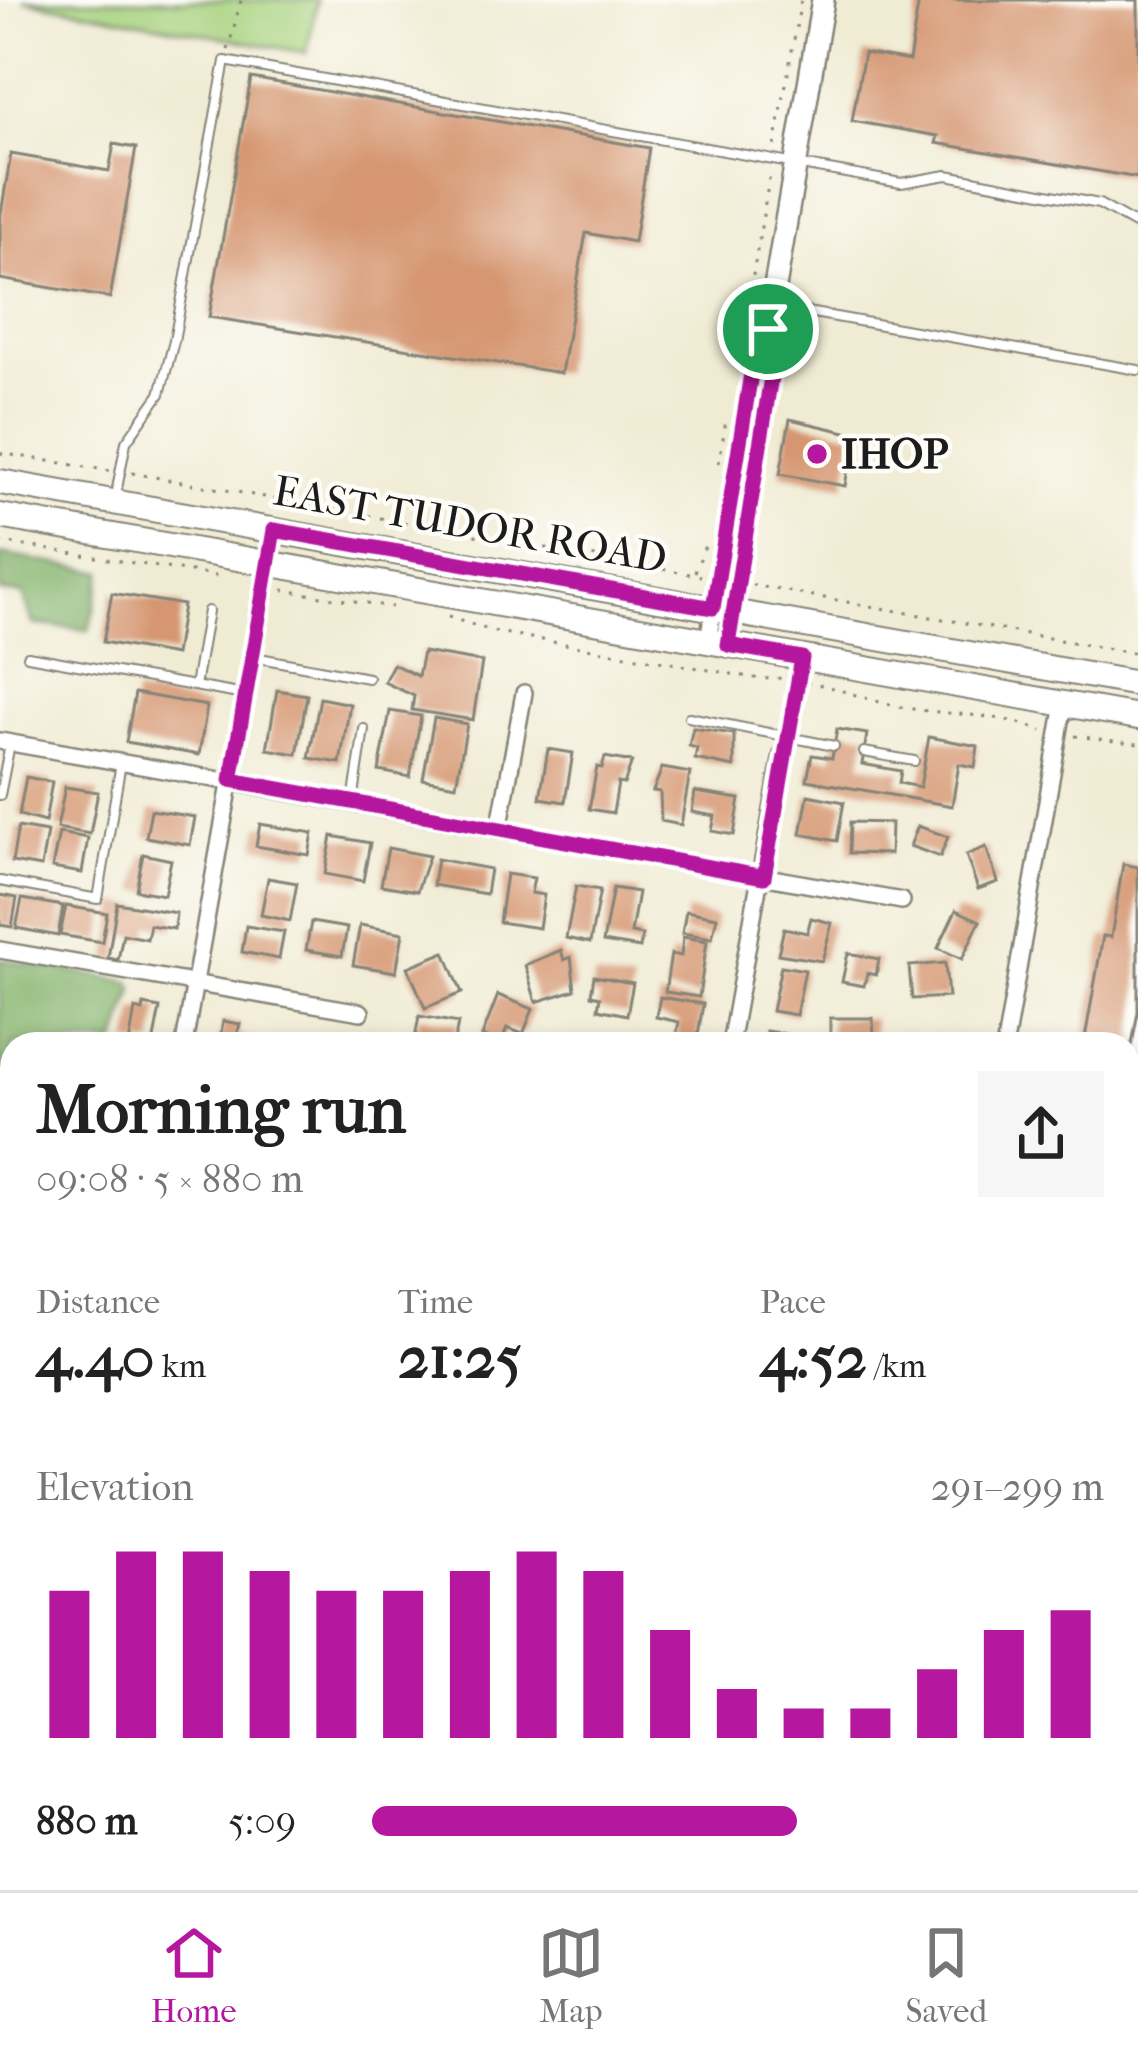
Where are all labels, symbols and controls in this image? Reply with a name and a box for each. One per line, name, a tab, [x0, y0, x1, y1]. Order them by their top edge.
pin	[717, 278, 819, 380]
icon: arrive	[735, 296, 801, 362]
place label: IHOP	[841, 430, 949, 479]
marker: IHOP	[804, 441, 830, 467]
street label: EAST TUDOR ROAD	[270, 466, 670, 584]
button: share	[978, 1071, 1104, 1197]
text: Morning run	[36, 1072, 406, 1149]
text: 09:08 · 5 × 880 m	[36, 1156, 303, 1202]
text: Distance	[36, 1283, 160, 1322]
text: Time	[398, 1283, 473, 1322]
text: Pace	[760, 1283, 826, 1322]
text: 4.40	[36, 1322, 155, 1393]
text: 21:25	[398, 1322, 522, 1393]
text: 4:52	[760, 1322, 867, 1393]
text: km	[155, 1347, 206, 1386]
text: /km	[867, 1347, 926, 1386]
text: Elevation	[36, 1464, 194, 1510]
text: 291–299 m	[931, 1464, 1104, 1510]
text: 880 m	[36, 1798, 138, 1844]
text: 5:09	[228, 1798, 296, 1844]
tab: Home	[151, 1920, 237, 2031]
tab: Map	[538, 1920, 604, 2031]
tab: Saved	[905, 1920, 987, 2031]

